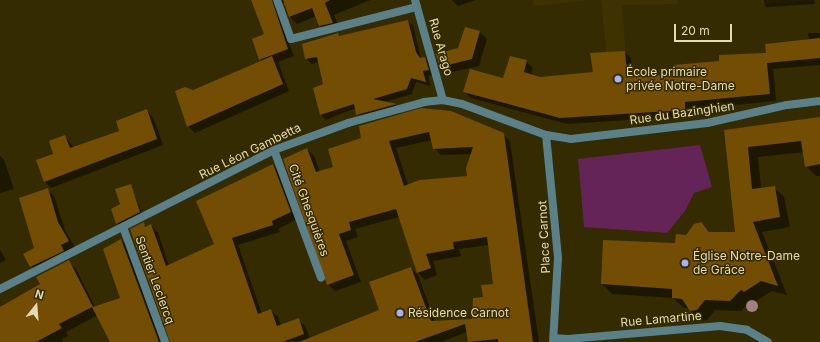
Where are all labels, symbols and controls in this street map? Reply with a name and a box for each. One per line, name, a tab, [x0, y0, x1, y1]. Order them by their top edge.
scale bar	[676, 16, 734, 42]
street label: Rue Arago	[426, 17, 456, 77]
text: 20 m	[681, 23, 710, 38]
place label: École primaire privée Notre-Dame	[626, 65, 735, 93]
marker: École primaire privée Notre-Dame	[613, 74, 623, 84]
street label: Rue du Bazinghien	[629, 99, 735, 127]
street label: Rue Léon Gambetta	[197, 120, 303, 182]
street label: Cité Ghesquières	[286, 162, 332, 258]
street label: Place Carnot	[535, 200, 553, 274]
street label: Sentier Leclercq	[132, 234, 178, 326]
place label: Église Notre-Dame de Grâce	[693, 249, 800, 277]
marker: Église Notre-Dame de Grâce	[680, 258, 690, 268]
north arrow	[16, 286, 56, 326]
text: N	[33, 287, 46, 302]
place label: Résidence Carnot	[408, 306, 509, 320]
marker: Résidence Carnot	[395, 308, 405, 318]
street label: Rue Lamartine	[620, 308, 702, 330]

